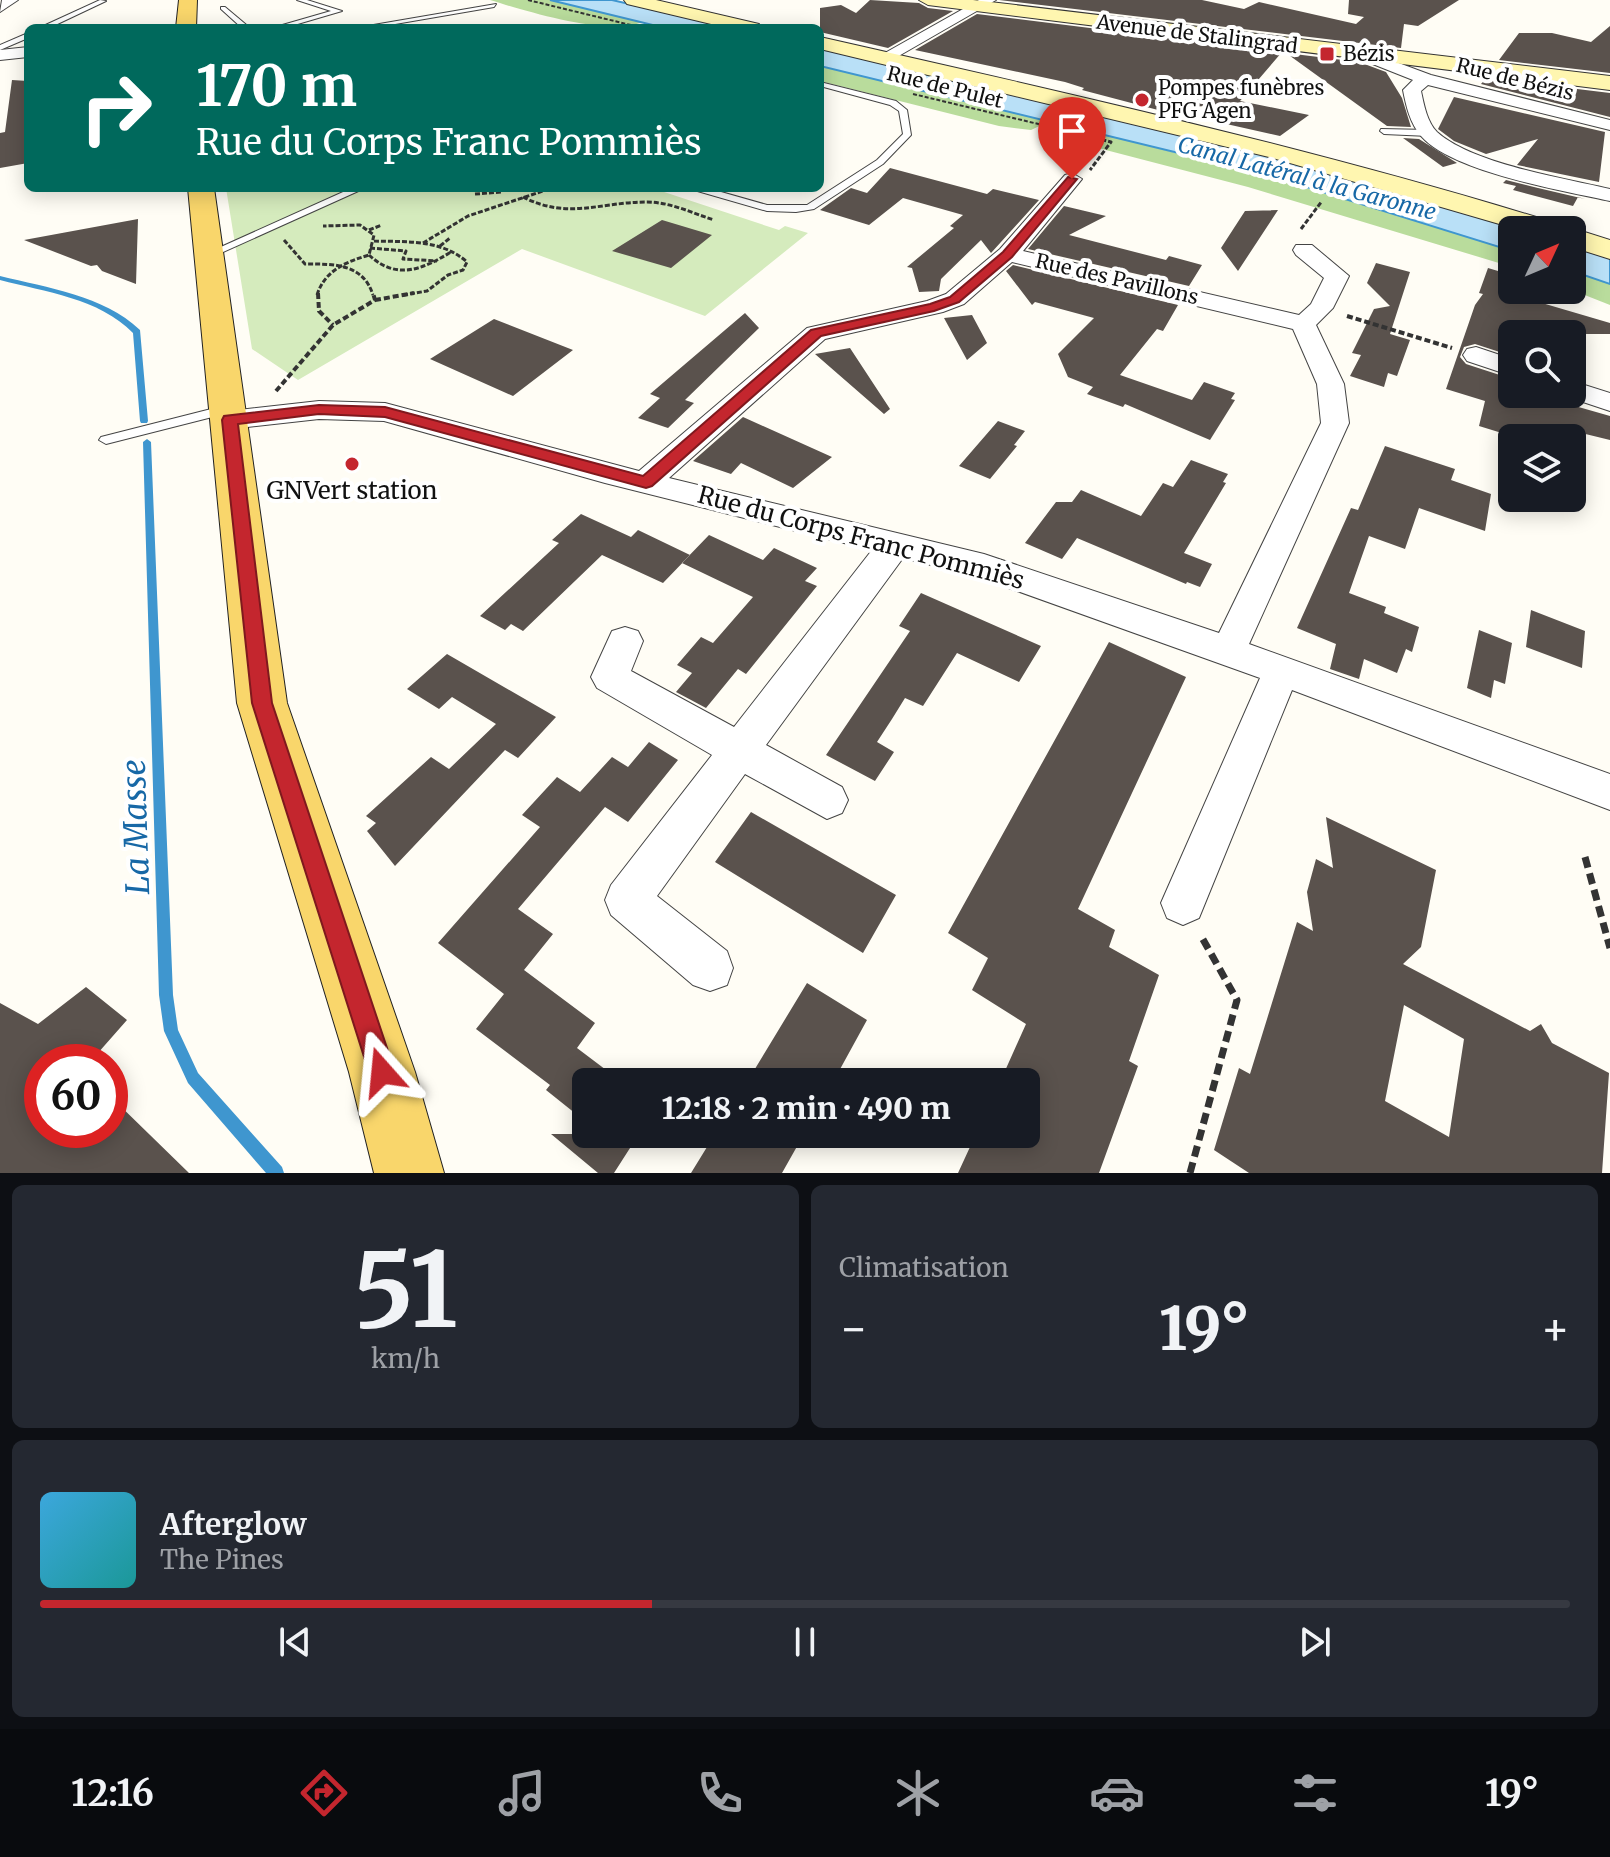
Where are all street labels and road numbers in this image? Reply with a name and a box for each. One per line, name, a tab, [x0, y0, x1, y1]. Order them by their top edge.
street label: Avenue de Stalingrad	[1094, 9, 1299, 58]
street label: Rue de Bézis	[1454, 52, 1576, 105]
street label: Rue de Pulet	[885, 60, 1006, 113]
street label: Rue des Pavillons	[1033, 248, 1201, 309]
street label: Rue du Corps Franc Pommiès	[694, 479, 1028, 596]

